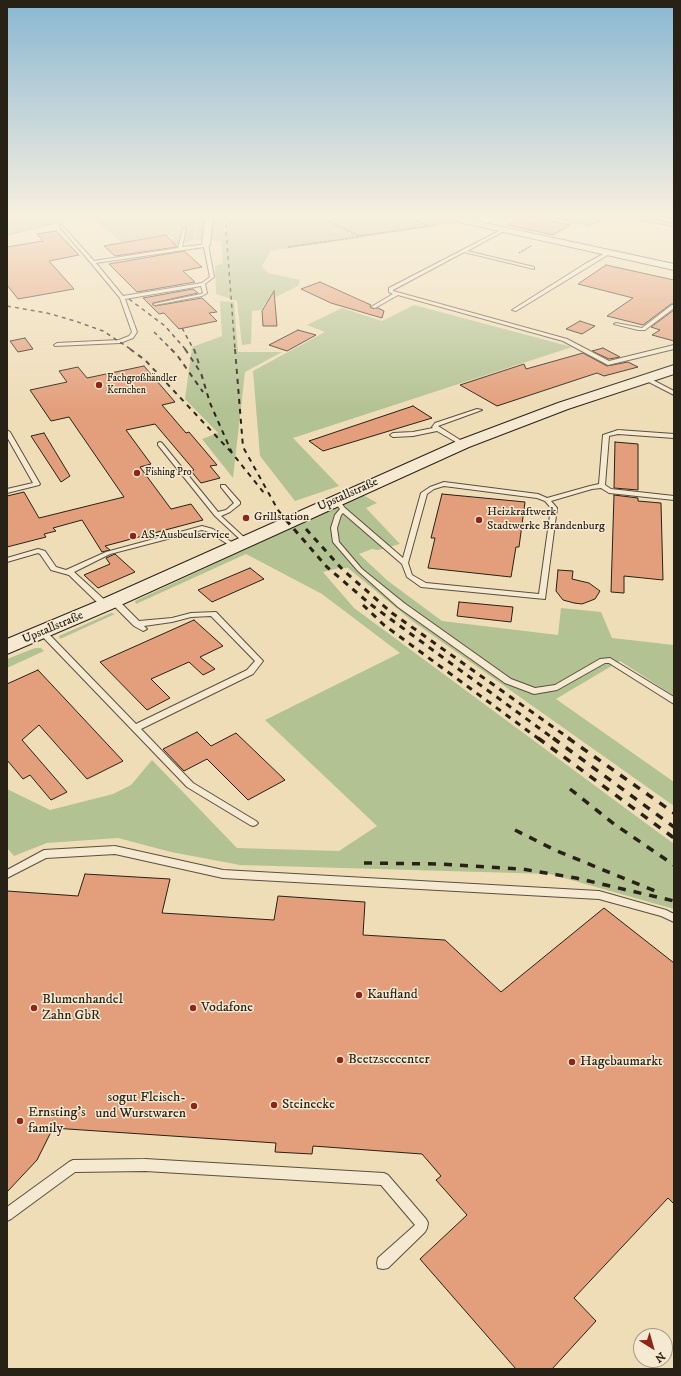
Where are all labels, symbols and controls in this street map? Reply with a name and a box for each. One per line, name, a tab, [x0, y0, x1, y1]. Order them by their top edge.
place label: Fachgroßhändler Kernchen	[107, 373, 177, 396]
marker: Fachgroßhändler Kernchen	[94, 380, 104, 390]
place label: Fishing Pro	[145, 467, 191, 479]
marker: Fishing Pro	[132, 468, 142, 478]
street label: Upstallstraße	[315, 475, 381, 515]
place label: Heizkraftwerk Stadtwerke Brandenburg	[487, 506, 605, 534]
place label: Grillstation	[254, 511, 309, 525]
marker: Grillstation	[241, 513, 251, 523]
marker: Heizkraftwerk Stadtwerke Brandenburg	[474, 515, 484, 525]
place label: AS-Ausbeulservice	[141, 529, 229, 543]
marker: AS-Ausbeulservice	[128, 531, 138, 541]
street label: Upstallstraße	[20, 609, 86, 647]
place label: Kaufland	[367, 987, 418, 1003]
marker: Kaufland	[354, 990, 364, 1000]
place label: Blumenhandel Zahn GbR	[42, 992, 123, 1024]
place label: Vodafone	[201, 1000, 253, 1016]
marker: Blumenhandel Zahn GbR	[29, 1003, 39, 1013]
marker: Vodafone	[188, 1003, 198, 1013]
place label: Beetzseecenter	[348, 1052, 430, 1068]
place label: Hagebaumarkt	[580, 1054, 663, 1070]
marker: Beetzseecenter	[335, 1055, 345, 1065]
marker: Hagebaumarkt	[567, 1057, 577, 1067]
place label: sogut Fleisch- und Wurstwaren	[96, 1090, 186, 1122]
place label: Steinecke	[282, 1097, 335, 1113]
marker: Steinecke	[269, 1100, 279, 1110]
marker: sogut Fleisch- und Wurstwaren	[189, 1101, 199, 1111]
place label: Ernsting's family	[28, 1105, 86, 1138]
marker: Ernsting's family	[15, 1116, 25, 1126]
north arrow	[633, 1328, 673, 1368]
text: N	[652, 1348, 667, 1365]

